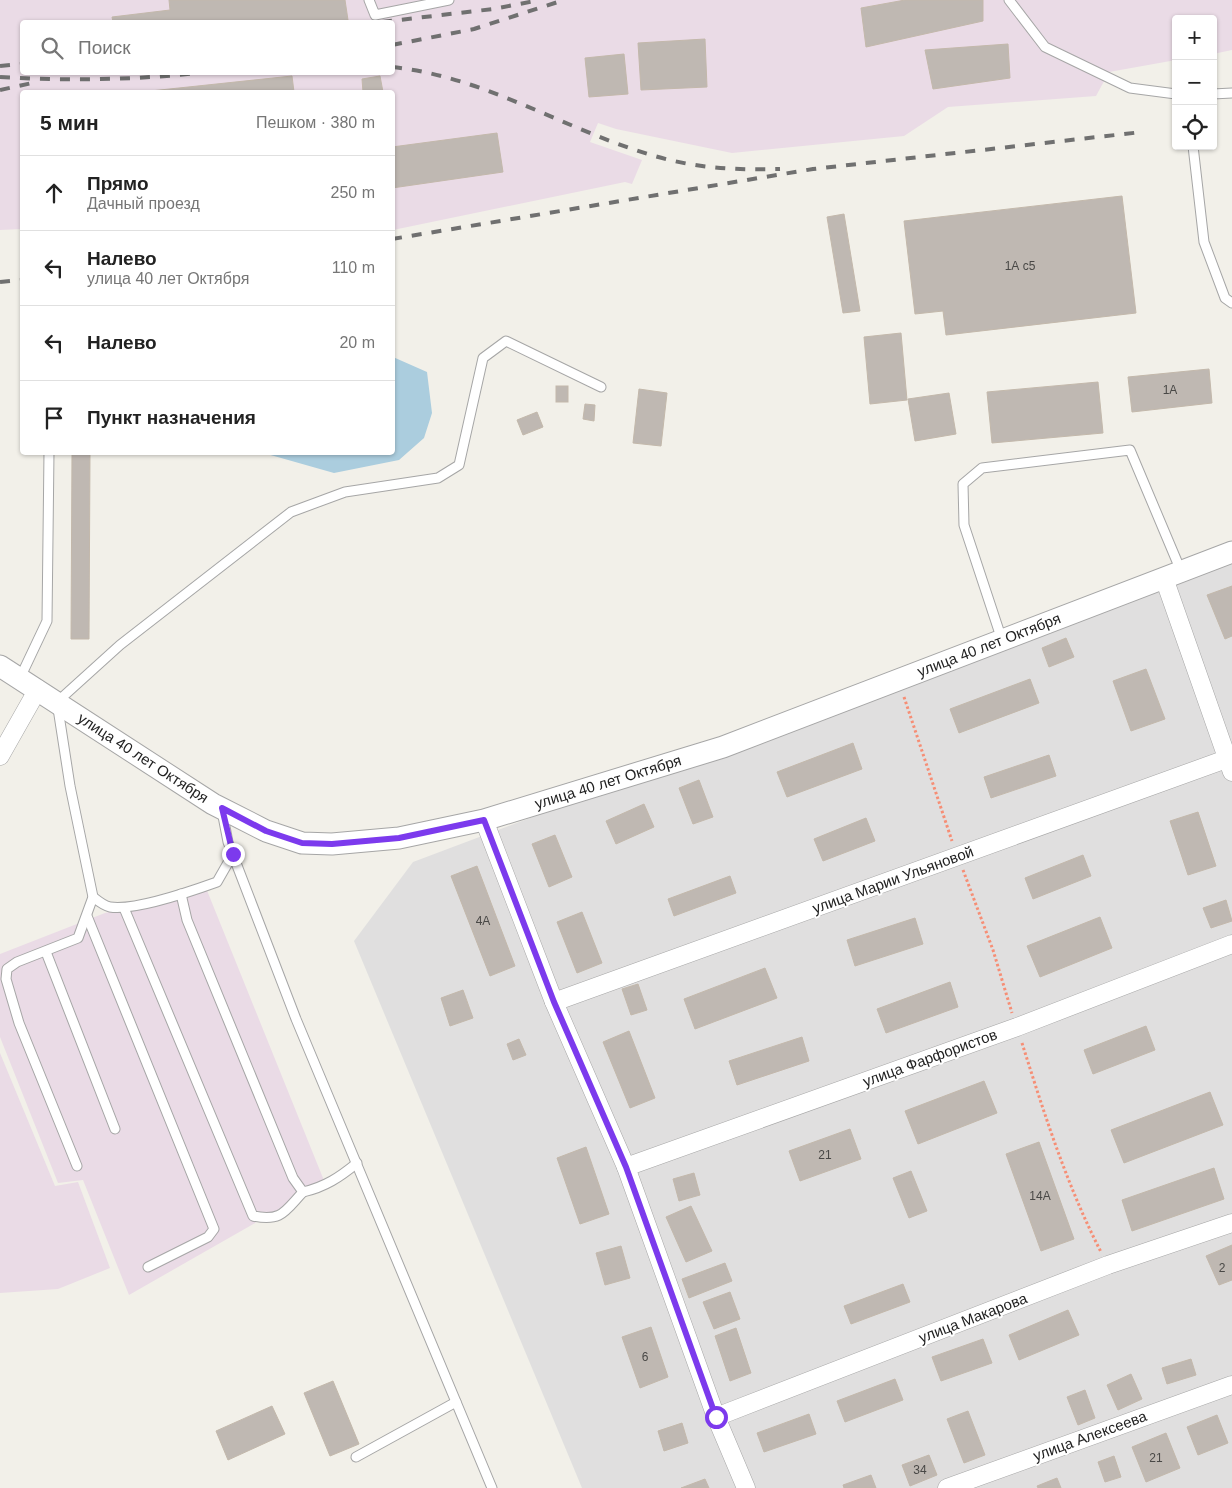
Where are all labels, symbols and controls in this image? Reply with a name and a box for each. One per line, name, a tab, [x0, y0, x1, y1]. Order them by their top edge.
map controls	[1172, 15, 1217, 150]
button: +	[1172, 15, 1217, 60]
search box	[20, 20, 395, 75]
icon: search	[38, 34, 66, 62]
text: Поиск	[78, 37, 131, 58]
button: −	[1172, 60, 1217, 105]
button: locate	[1172, 105, 1217, 150]
text: 5 мин	[40, 111, 99, 134]
text: Пешком · 380 m	[256, 114, 375, 131]
text: Прямо	[87, 173, 149, 194]
icon: ahead	[40, 179, 68, 207]
text: 250 m	[331, 184, 375, 201]
text: Дачный проезд	[87, 195, 200, 212]
text: Налево	[87, 248, 157, 269]
icon: left	[40, 254, 68, 282]
text: 110 m	[332, 259, 375, 276]
house number: 1А с5	[1005, 259, 1036, 273]
text: улица 40 лет Октября	[87, 270, 249, 287]
icon: left	[40, 329, 68, 357]
text: Налево	[87, 332, 157, 353]
text: 20 m	[339, 334, 375, 351]
house number: 1А	[1163, 383, 1177, 397]
icon: arrive	[40, 404, 68, 432]
text: Пункт назначения	[87, 407, 256, 428]
street label: улица 40 лет Октября	[915, 609, 1063, 680]
street label: улица 40 лет Октября	[75, 709, 212, 806]
street label: улица 40 лет Октября	[533, 751, 683, 812]
street label: улица Марии Ульяновой	[810, 842, 976, 917]
route end	[222, 843, 245, 866]
house number: 4А	[476, 914, 490, 928]
street label: улица Фарфористов	[860, 1025, 999, 1090]
house number: 21	[818, 1148, 832, 1162]
house number: 14А	[1029, 1189, 1051, 1203]
house number: 2	[1219, 1261, 1226, 1275]
street label: улица Макарова	[916, 1289, 1030, 1346]
house number: 6	[642, 1350, 649, 1364]
route start	[705, 1406, 728, 1429]
street label: улица Алексеева	[1031, 1407, 1150, 1464]
house number: 21	[1149, 1451, 1163, 1465]
house number: 34	[913, 1463, 927, 1477]

